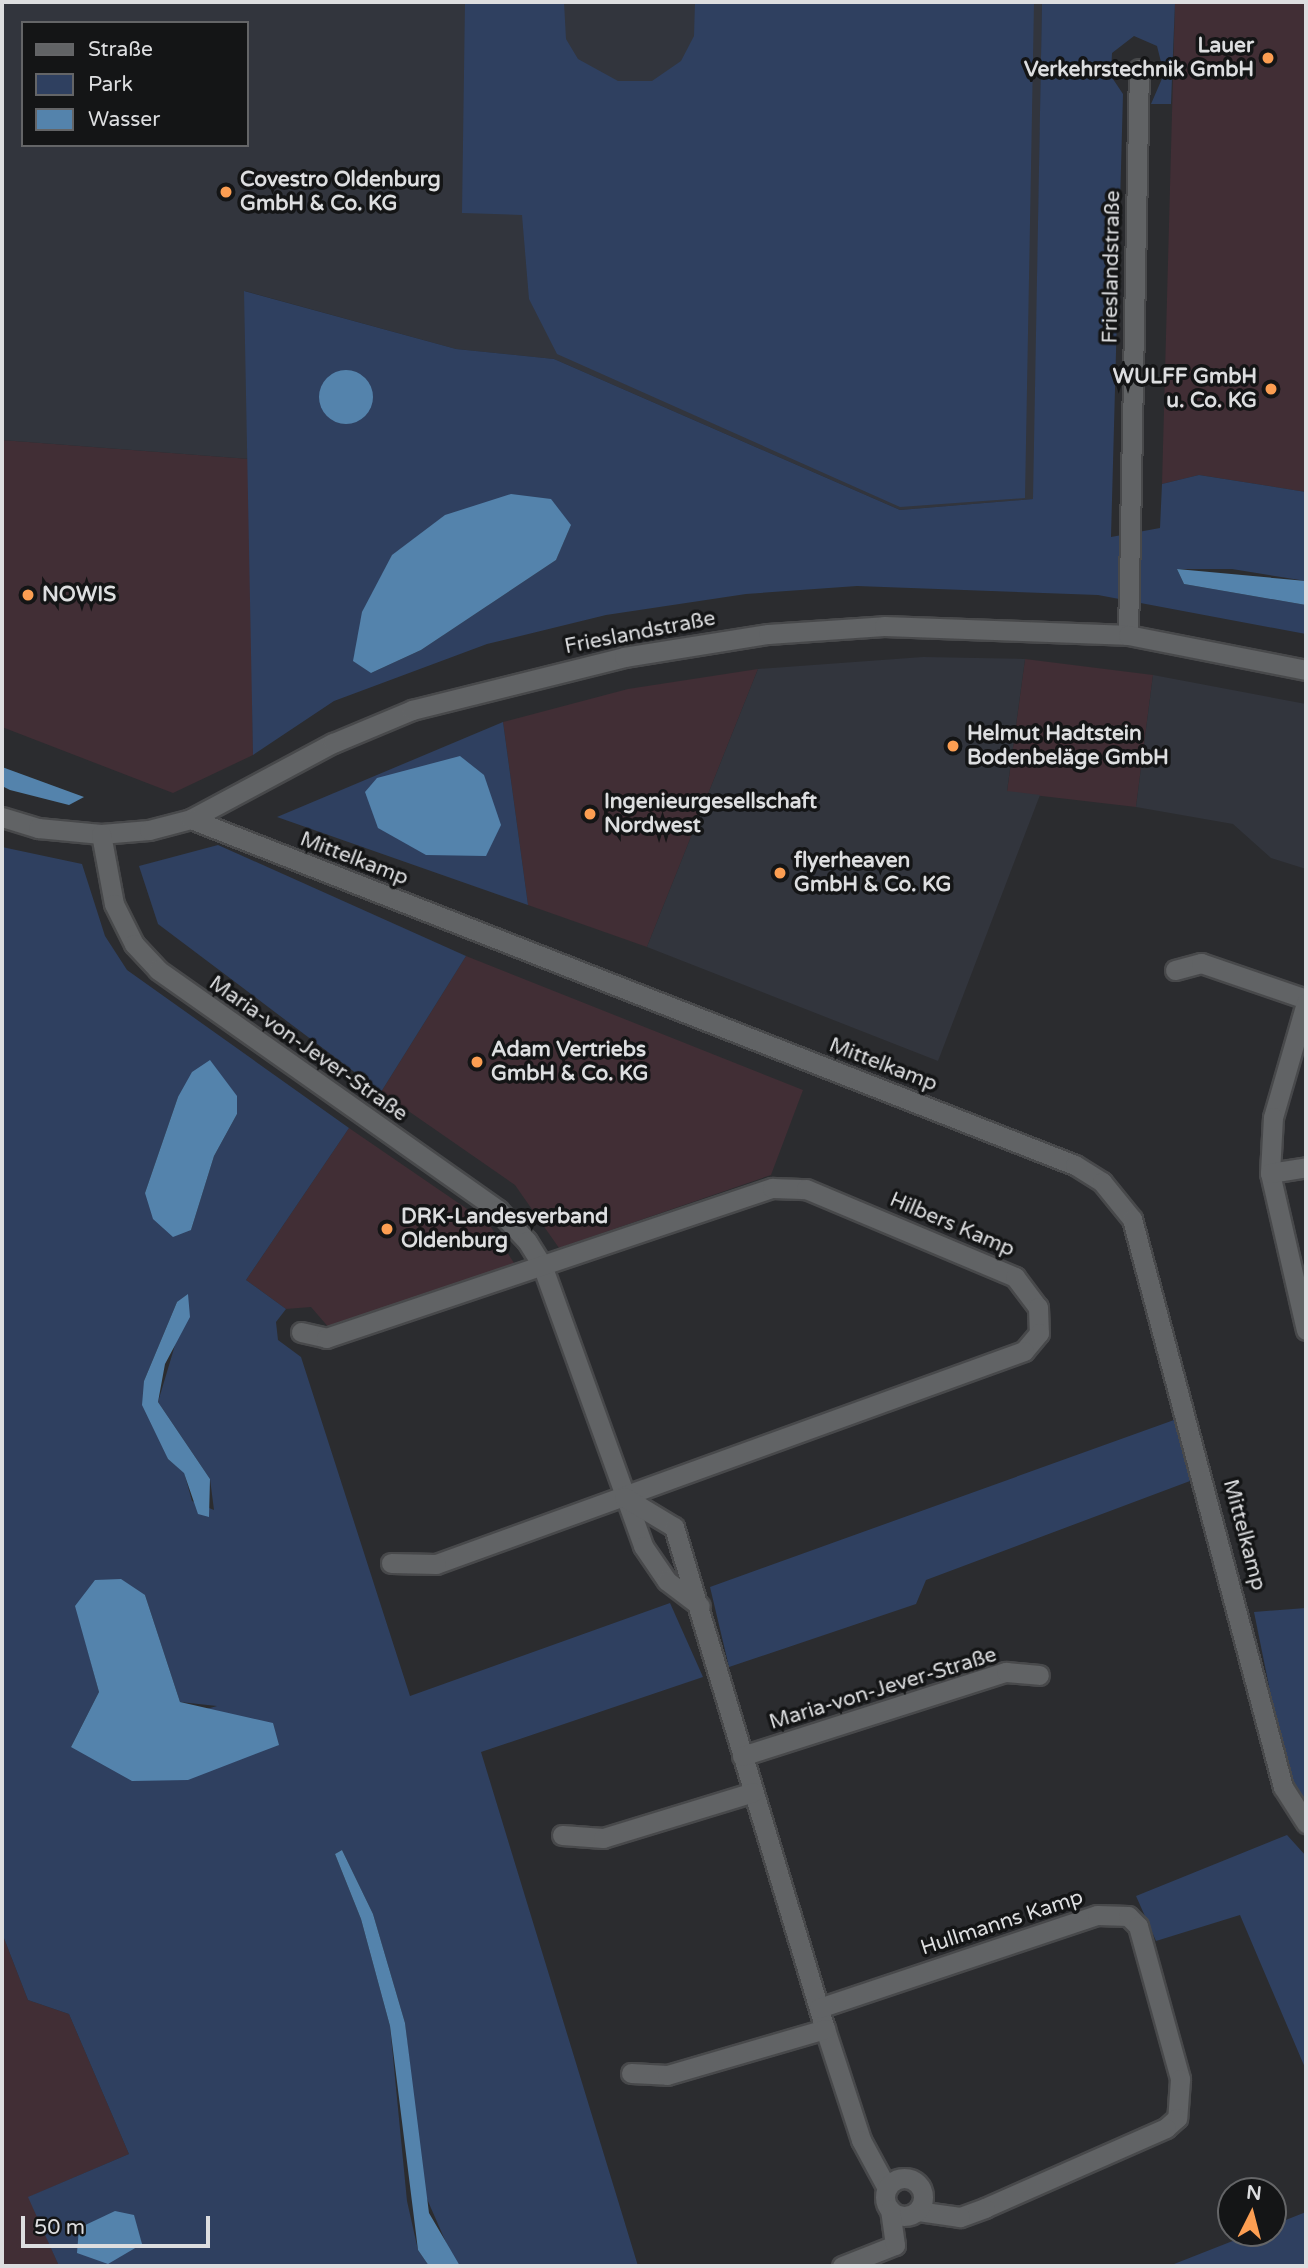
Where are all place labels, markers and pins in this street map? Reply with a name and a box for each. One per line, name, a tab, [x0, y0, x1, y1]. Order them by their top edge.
place label: Lauer Verkehrstechnik GmbH	[1024, 33, 1254, 83]
marker: Lauer Verkehrstechnik GmbH	[1260, 50, 1276, 66]
place label: Covestro Oldenburg GmbH & Co. KG	[240, 167, 441, 217]
marker: Covestro Oldenburg GmbH & Co. KG	[218, 184, 234, 200]
place label: WULFF GmbH u. Co. KG	[1113, 364, 1257, 414]
marker: WULFF GmbH u. Co. KG	[1263, 381, 1279, 397]
place label: NOWIS	[42, 582, 116, 608]
marker: NOWIS	[20, 587, 36, 603]
place label: Helmut Hadtstein Bodenbeläge GmbH	[967, 721, 1169, 771]
marker: Helmut Hadtstein Bodenbeläge GmbH	[945, 738, 961, 754]
place label: Ingenieurgesellschaft Nordwest	[604, 789, 817, 839]
marker: Ingenieurgesellschaft Nordwest	[582, 806, 598, 822]
place label: flyerheaven GmbH & Co. KG	[794, 848, 951, 898]
marker: flyerheaven GmbH & Co. KG	[772, 865, 788, 881]
place label: Adam Vertriebs GmbH & Co. KG	[491, 1037, 648, 1087]
marker: Adam Vertriebs GmbH & Co. KG	[469, 1054, 485, 1070]
place label: DRK-Landesverband Oldenburg	[401, 1204, 608, 1254]
marker: DRK-Landesverband Oldenburg	[379, 1221, 395, 1237]

